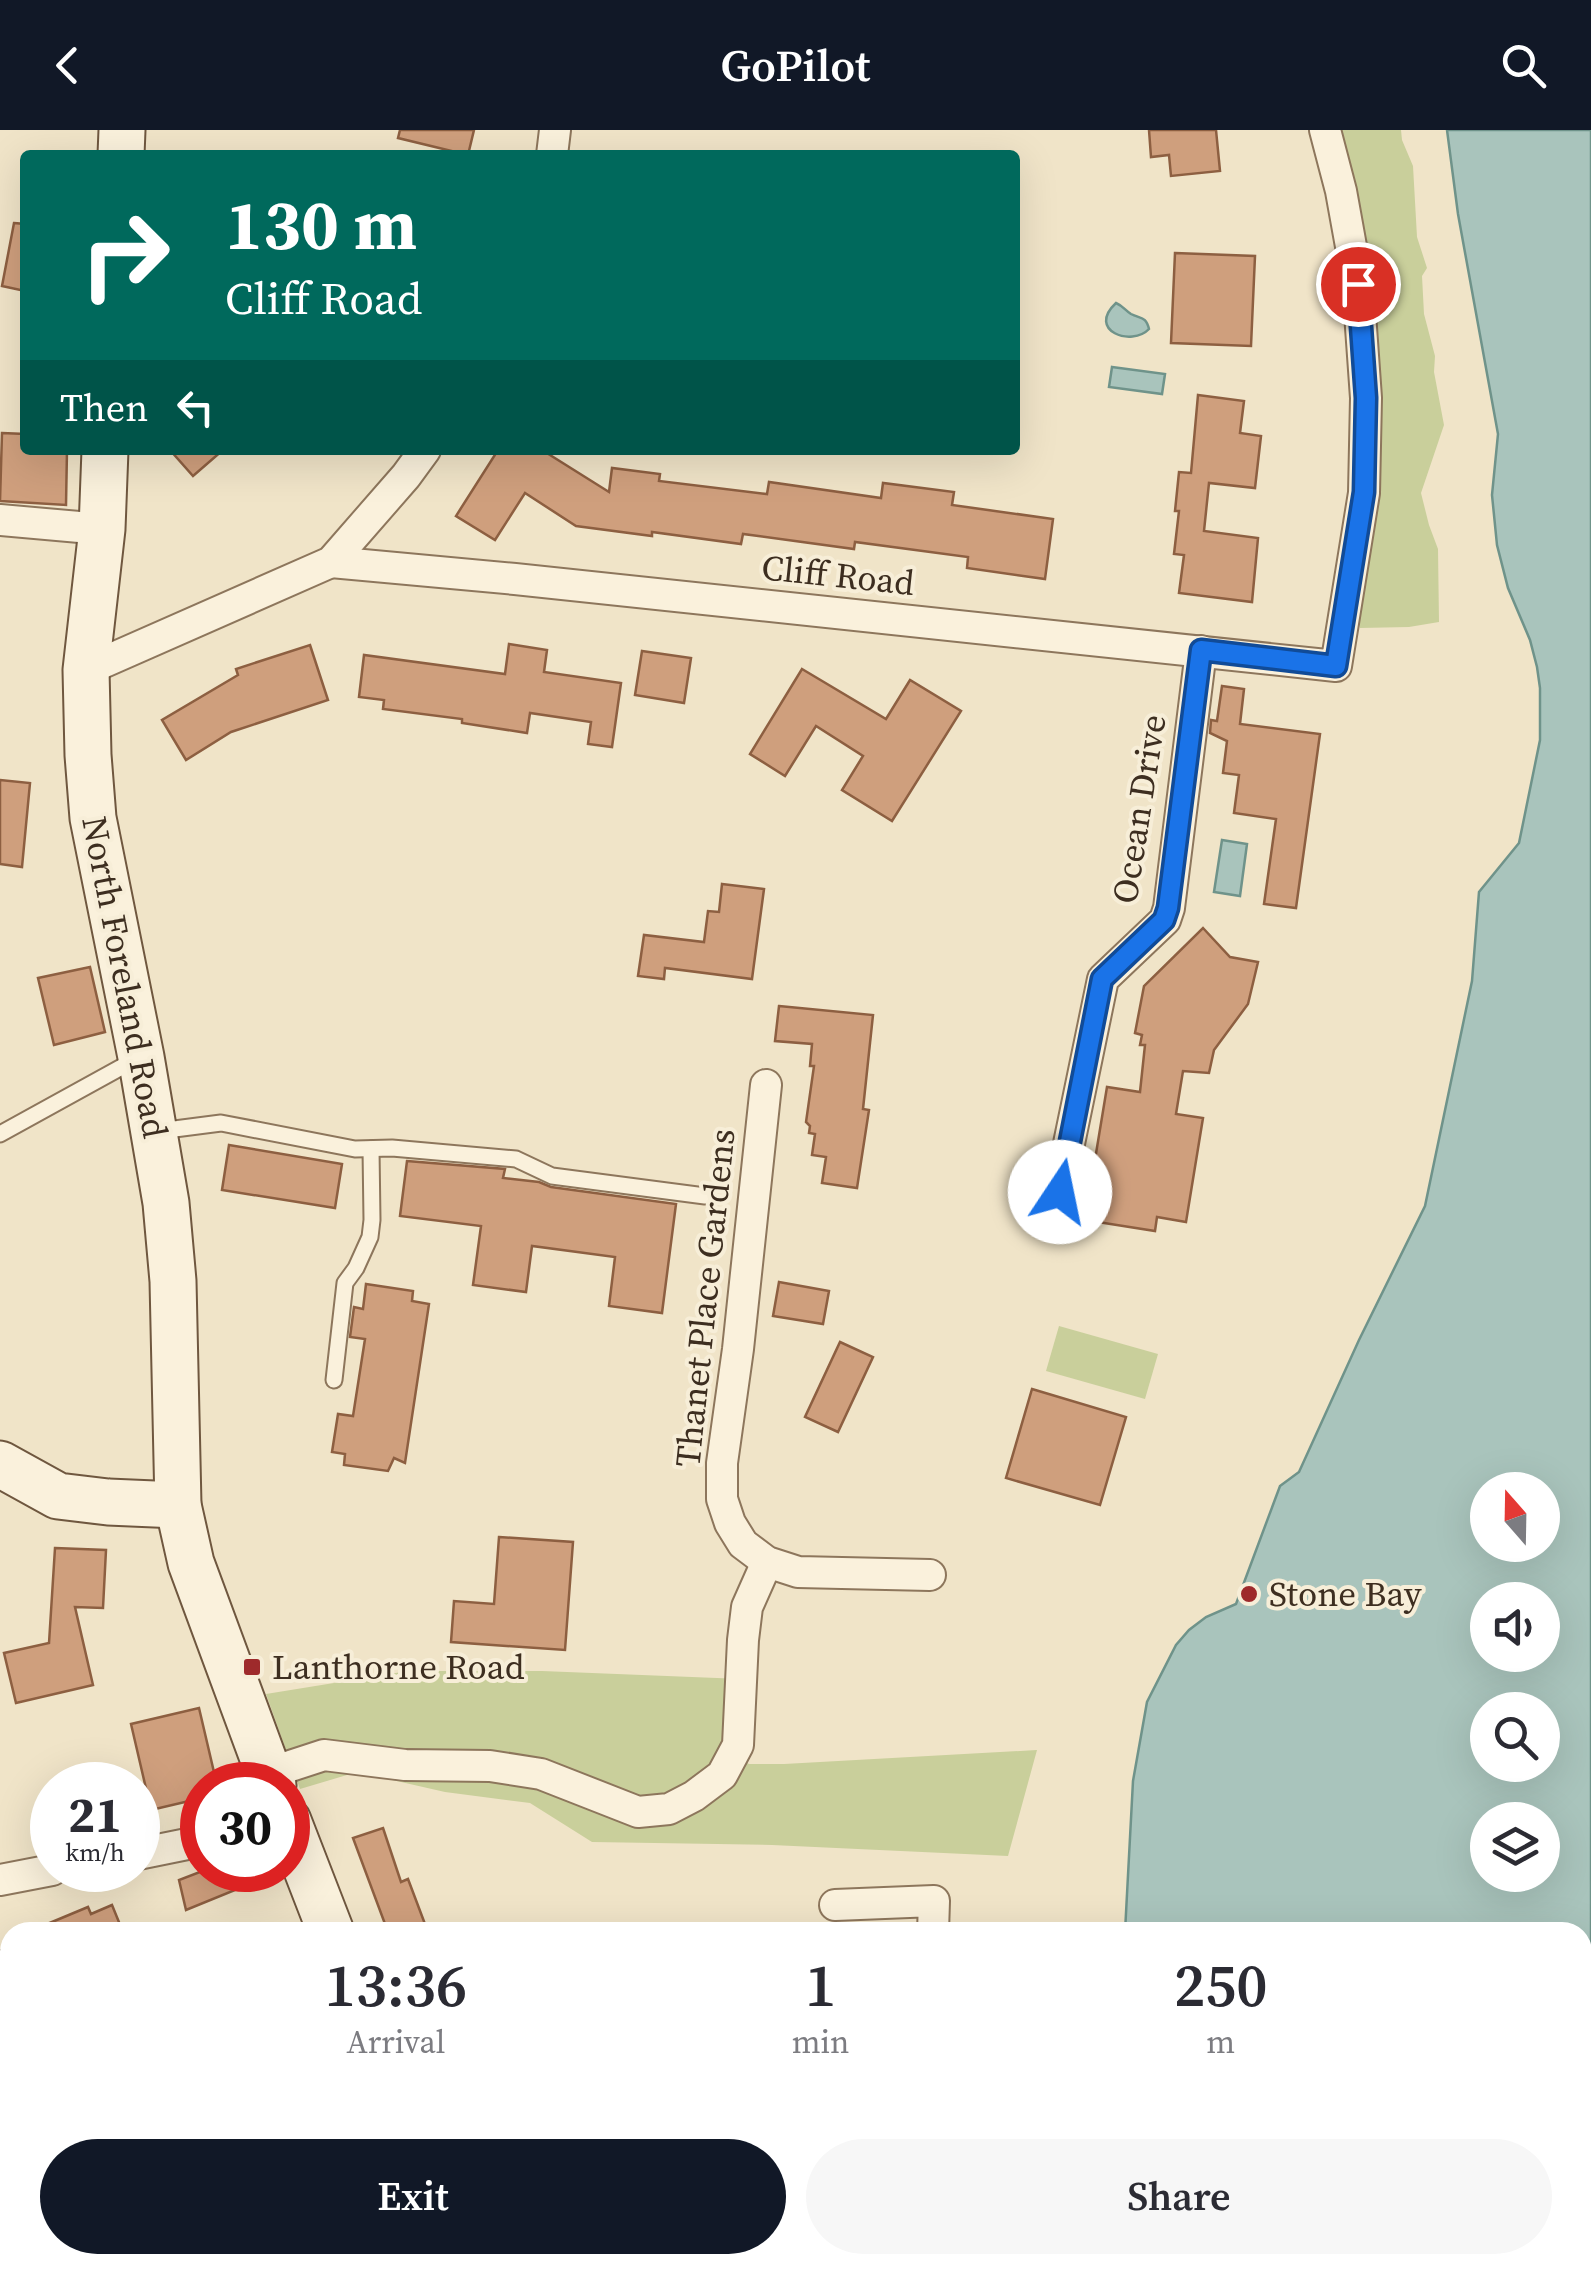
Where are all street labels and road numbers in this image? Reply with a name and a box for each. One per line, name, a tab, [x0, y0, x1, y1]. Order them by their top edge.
street label: Cliff Road	[759, 543, 917, 607]
street label: Ocean Drive	[1100, 711, 1178, 907]
street label: North Foreland Road	[70, 812, 180, 1142]
street label: Thanet Place Gardens	[663, 1126, 747, 1470]

